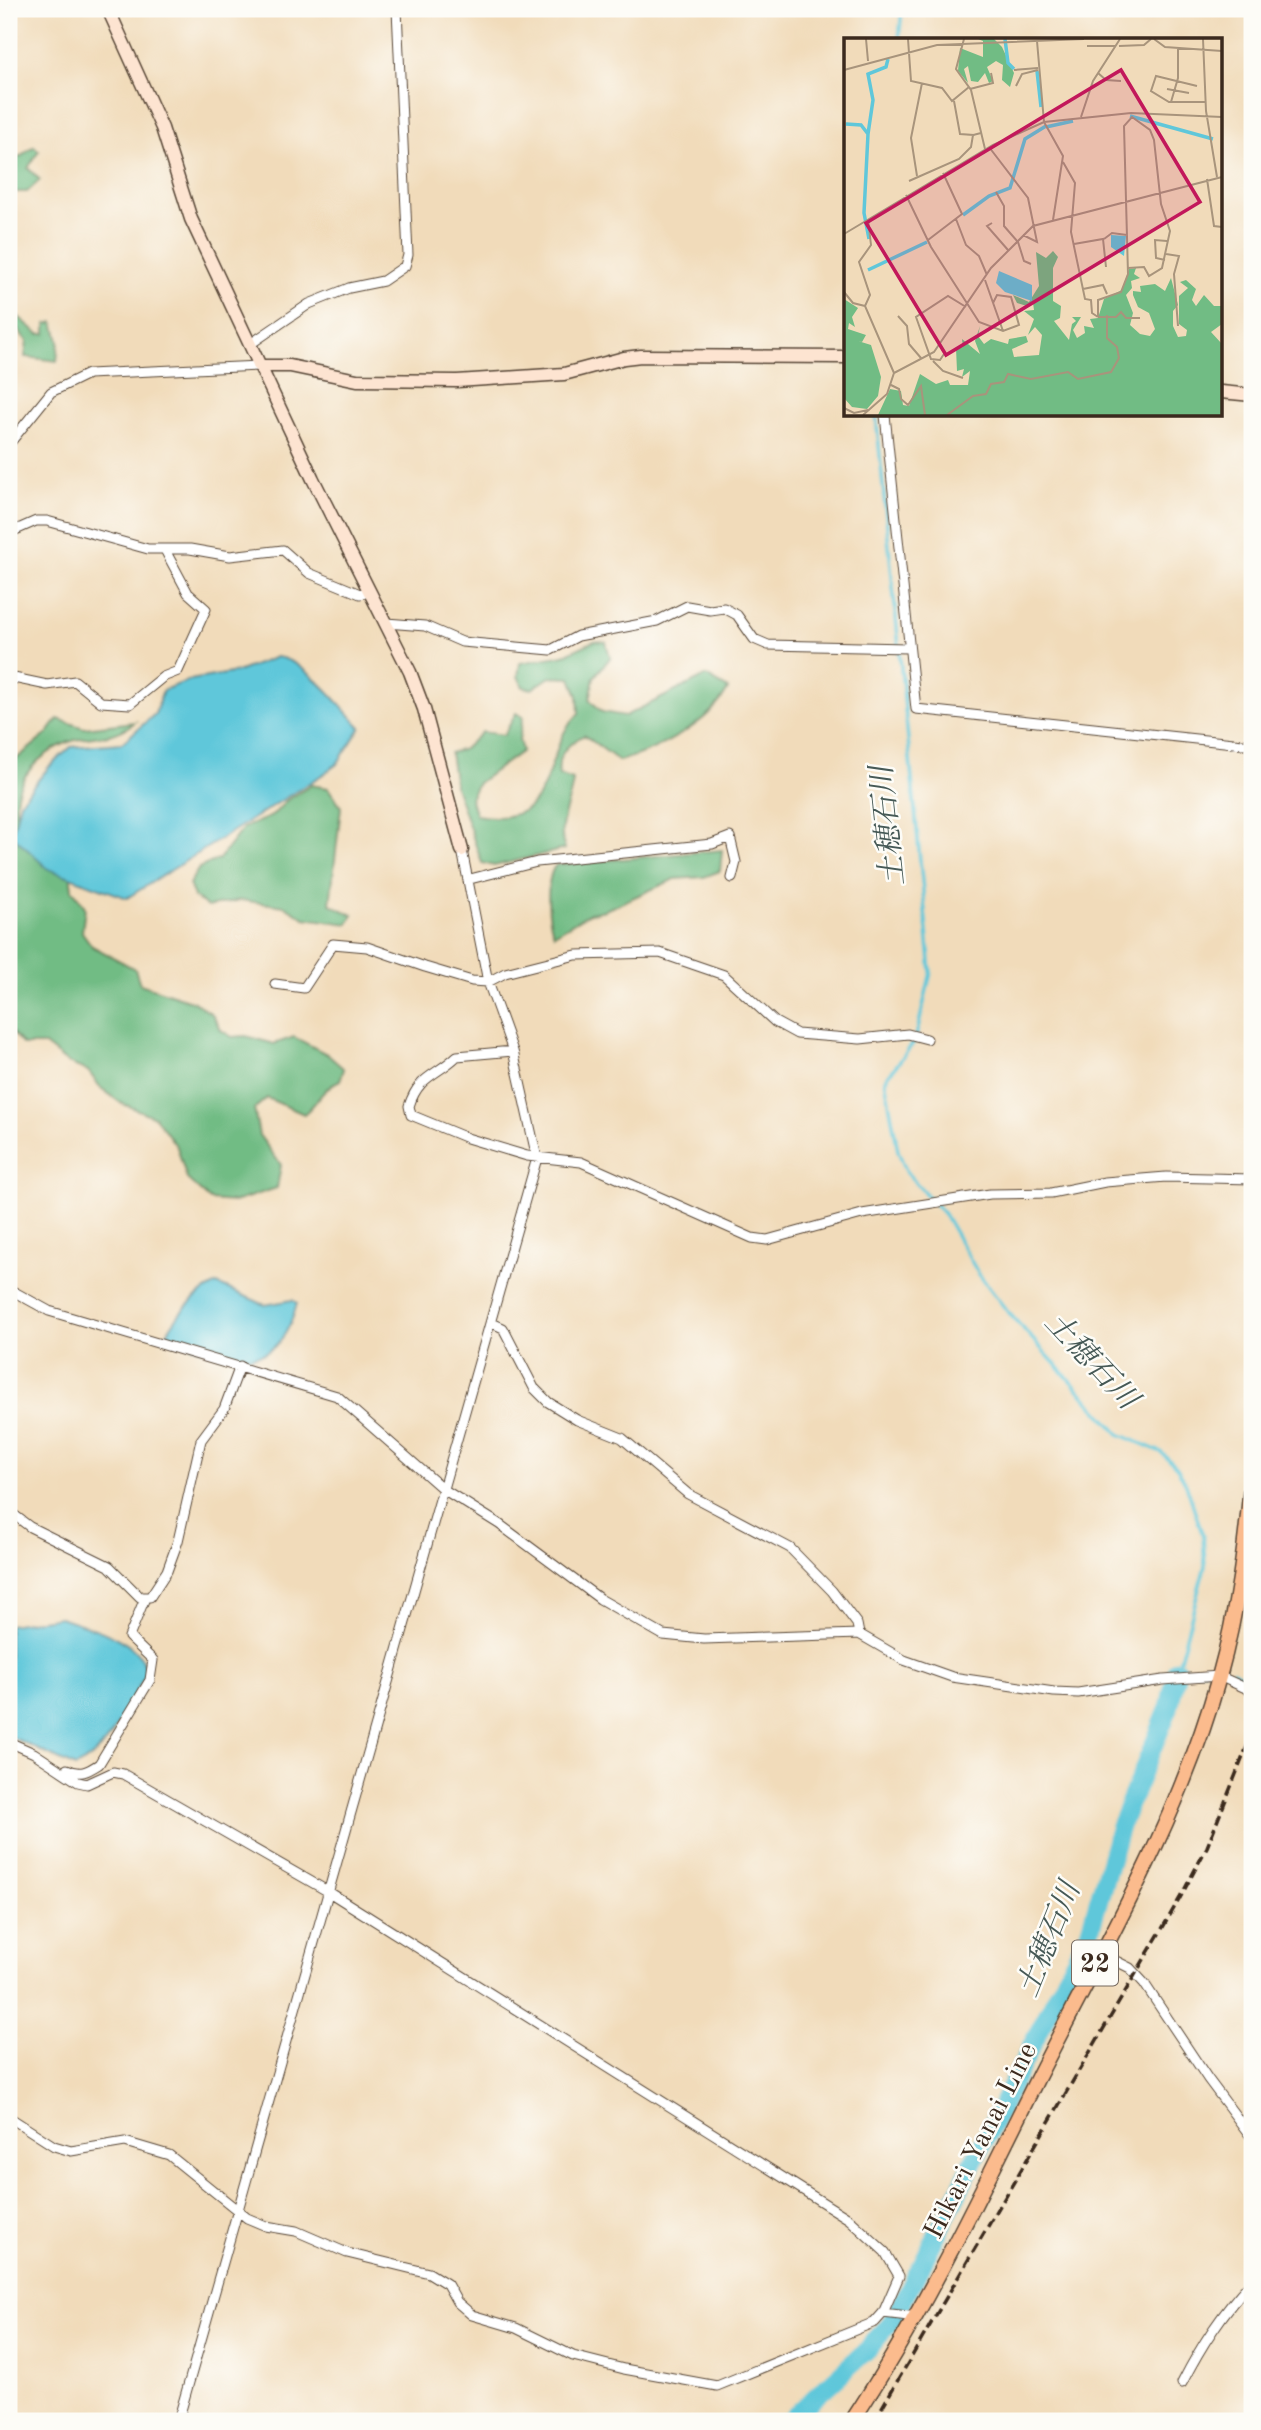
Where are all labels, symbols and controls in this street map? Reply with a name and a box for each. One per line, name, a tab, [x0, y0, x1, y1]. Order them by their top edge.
inset map	[844, 38, 1222, 416]
water label: 土穂石川	[865, 762, 910, 887]
water label: 土穂石川	[1039, 1305, 1147, 1418]
water label: 土穂石川	[1011, 1875, 1087, 2001]
road number: 22	[1072, 1940, 1118, 1986]
street label: Hikari Yanai Line	[920, 2039, 1043, 2244]

